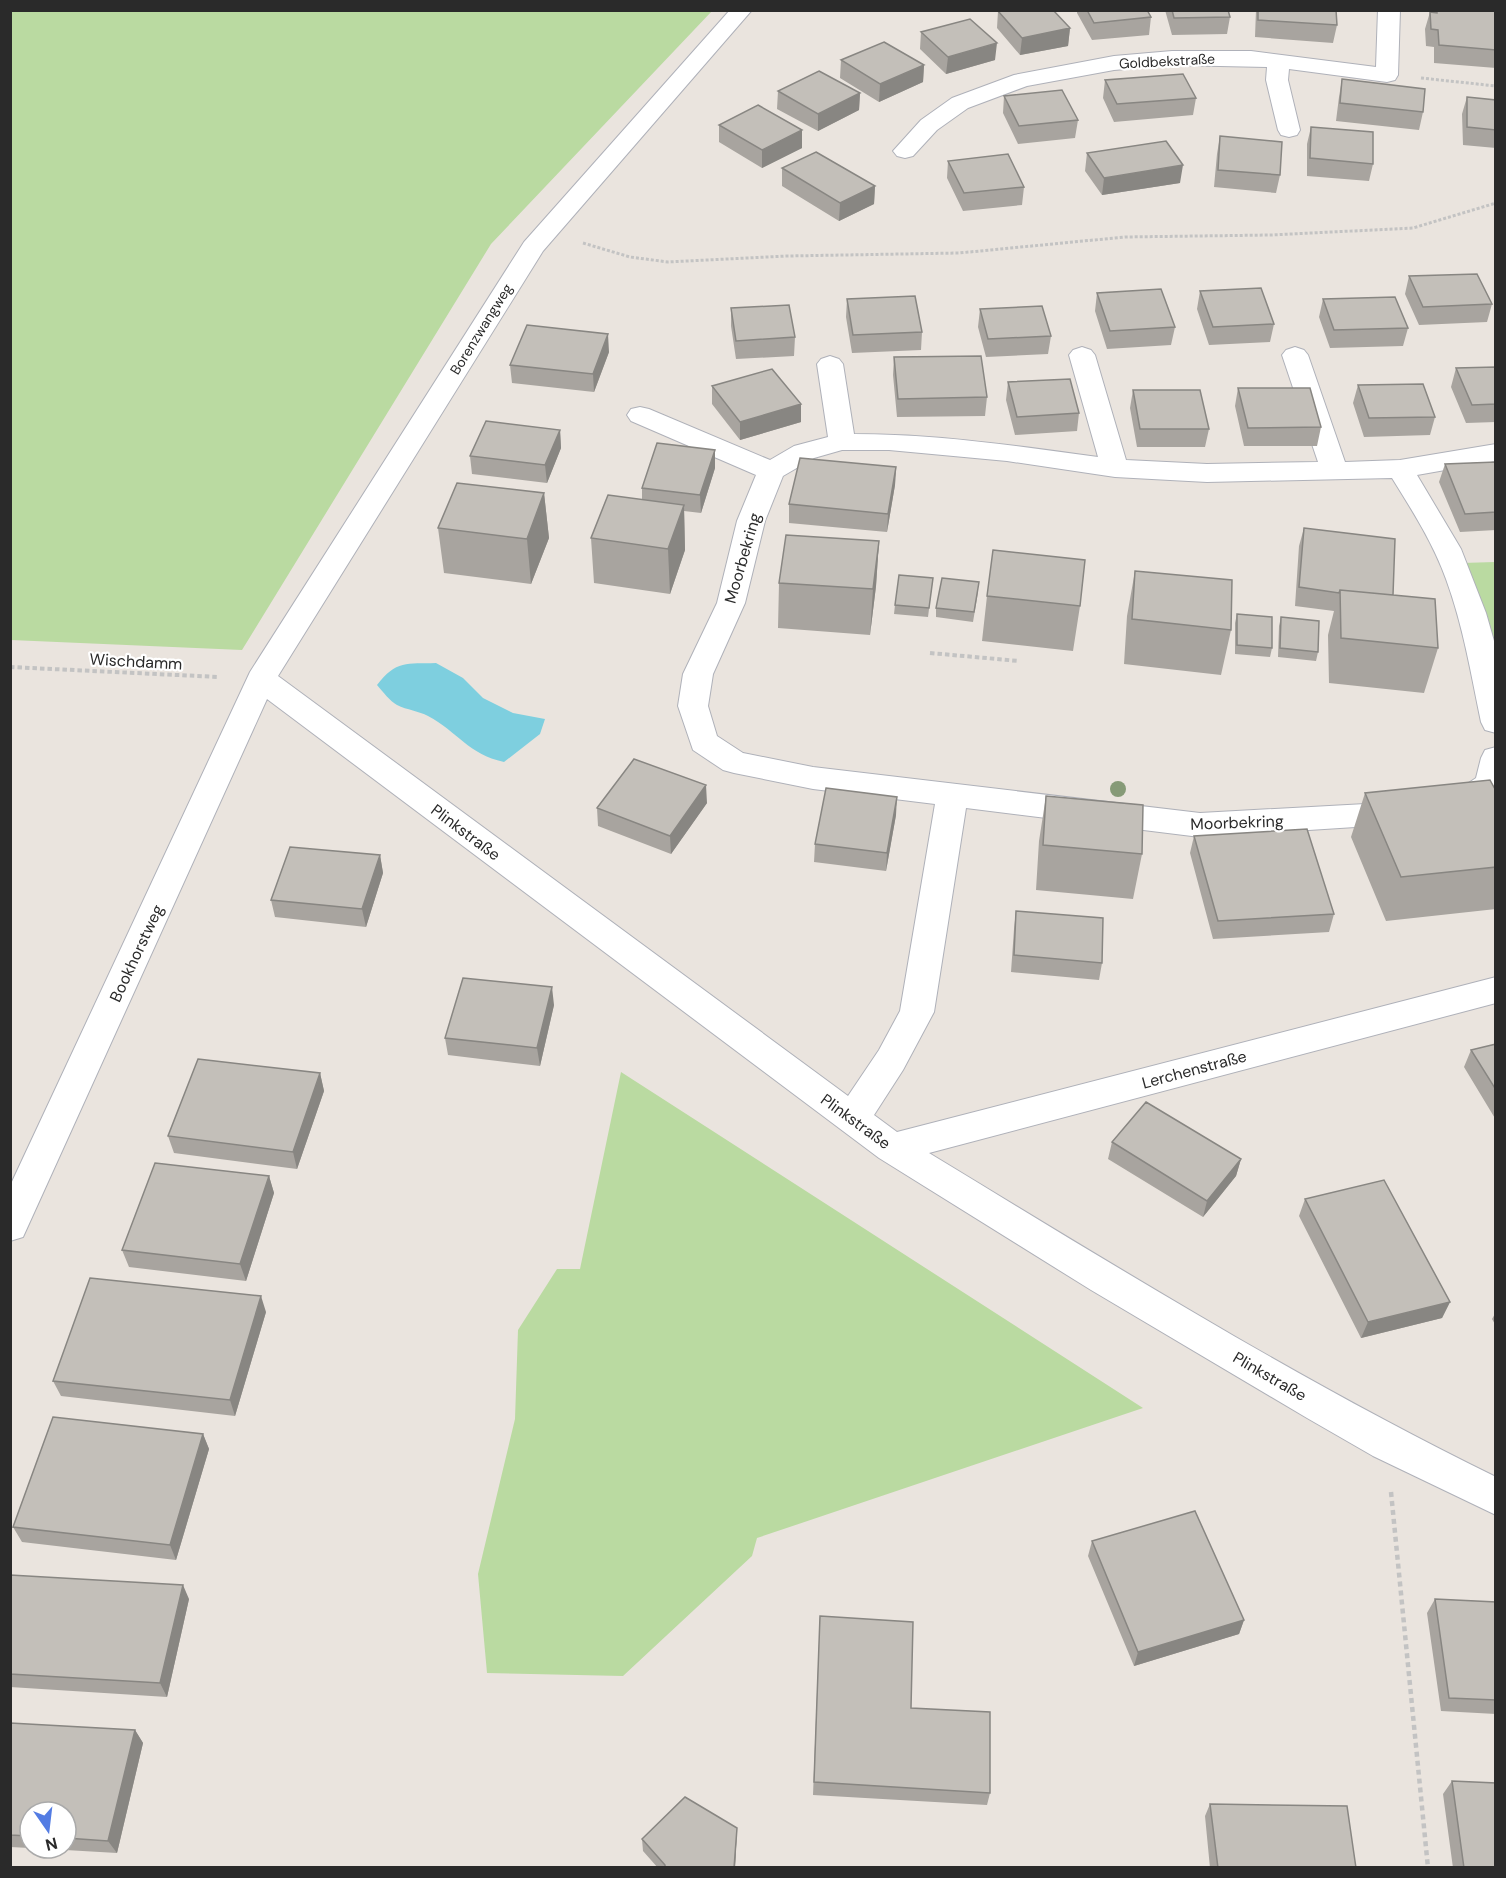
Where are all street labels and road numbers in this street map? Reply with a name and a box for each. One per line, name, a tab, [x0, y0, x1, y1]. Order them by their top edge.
street label: Goldbekstraße	[1118, 49, 1216, 73]
street label: Borenzwangweg	[446, 280, 516, 378]
street label: Moorbekring	[720, 510, 765, 606]
street label: Wischdamm	[89, 649, 183, 674]
street label: Plinkstraße	[427, 799, 505, 865]
street label: Moorbekring	[1190, 810, 1284, 835]
street label: Bookhorstweg	[105, 901, 168, 1005]
street label: Lerchenstraße	[1140, 1045, 1249, 1094]
street label: Plinkstraße	[817, 1089, 895, 1154]
street label: Plinkstraße	[1229, 1347, 1310, 1406]

